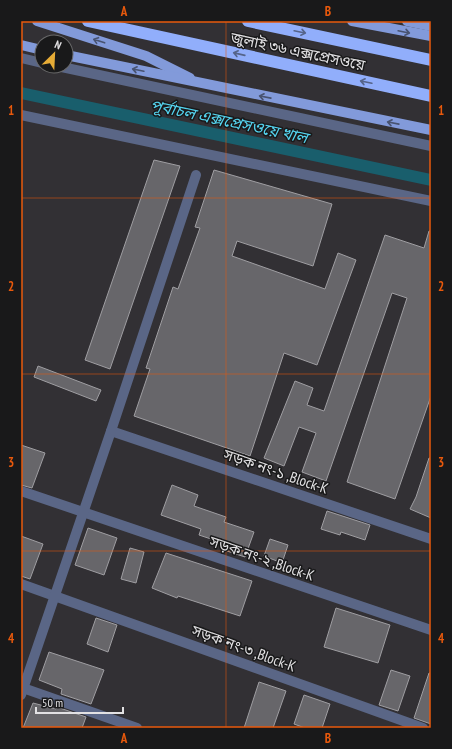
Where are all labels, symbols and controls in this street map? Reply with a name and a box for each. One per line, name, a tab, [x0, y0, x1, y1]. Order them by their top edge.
text: A	[120, 3, 128, 20]
text: B	[325, 3, 331, 20]
street label: জুলাই ৩৬ এক্সপ্রেসওয়ে	[228, 27, 367, 75]
one-way arrow	[293, 28, 306, 36]
one-way arrow	[397, 28, 410, 36]
north arrow	[34, 34, 74, 74]
text: N	[53, 37, 64, 52]
one-way arrow	[93, 37, 106, 44]
one-way arrow	[232, 50, 245, 58]
one-way arrow	[132, 66, 145, 74]
one-way arrow	[359, 78, 372, 86]
one-way arrow	[259, 92, 272, 100]
water label: পূর্বাচল এক্সপ্রেসওয়ে খাল	[148, 95, 313, 148]
text: 1	[8, 102, 14, 119]
text: 1	[438, 102, 444, 119]
one-way arrow	[387, 118, 400, 126]
text: 2	[8, 278, 14, 295]
text: 2	[438, 278, 444, 295]
street label: সড়ক নং-১ ,Block-K	[220, 444, 331, 498]
text: 3	[8, 454, 14, 471]
text: 3	[438, 454, 444, 471]
street label: সড়ক নং-২ ,Block-K	[206, 531, 317, 585]
street label: সড়ক নং-৩ ,Block-K	[188, 620, 299, 676]
text: 4	[8, 630, 15, 647]
text: 4	[438, 630, 445, 647]
scale bar	[36, 689, 123, 715]
text: 50 m	[42, 695, 63, 710]
text: A	[120, 730, 128, 747]
text: B	[325, 730, 331, 747]

